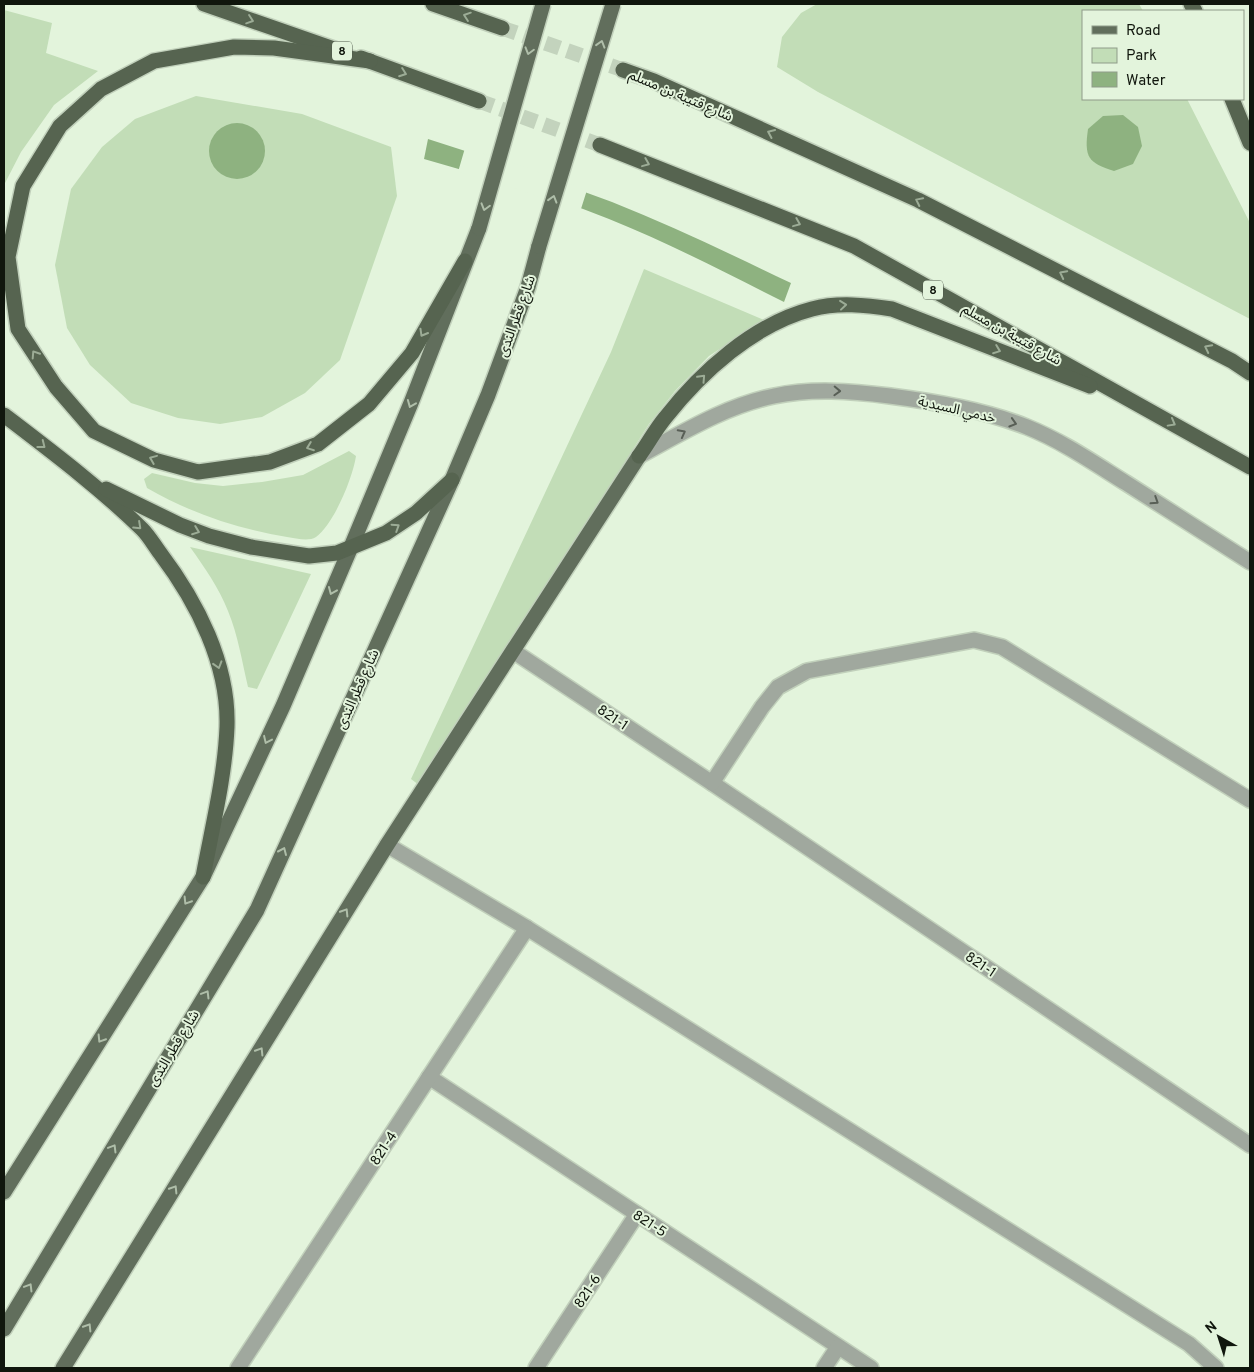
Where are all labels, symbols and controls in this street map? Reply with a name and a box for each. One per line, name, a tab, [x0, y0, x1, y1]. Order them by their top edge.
legend	[1082, 10, 1244, 100]
one-way arrow	[464, 12, 472, 22]
one-way arrow	[245, 14, 254, 24]
text: Road	[1126, 22, 1161, 41]
one-way arrow	[595, 40, 605, 48]
road number: 8	[332, 41, 352, 60]
one-way arrow	[525, 46, 535, 54]
text: Park	[1126, 47, 1157, 66]
one-way arrow	[399, 67, 407, 77]
street label: شارع قتيبة بن مسلم	[626, 67, 735, 127]
text: Water	[1126, 72, 1166, 91]
one-way arrow	[767, 129, 776, 140]
one-way arrow	[641, 157, 650, 167]
one-way arrow	[548, 196, 558, 204]
one-way arrow	[915, 197, 924, 207]
one-way arrow	[480, 202, 490, 210]
one-way arrow	[792, 217, 801, 228]
one-way arrow	[1060, 270, 1069, 280]
street label: شارع قطر الندى	[495, 273, 541, 360]
road number: 8	[923, 280, 943, 300]
one-way arrow	[839, 300, 847, 311]
street label: شارع قتيبة بن مسلم	[958, 301, 1064, 370]
one-way arrow	[420, 328, 430, 337]
one-way arrow	[993, 344, 1001, 354]
one-way arrow	[1204, 344, 1213, 354]
one-way arrow	[32, 351, 41, 360]
one-way arrow	[696, 374, 705, 383]
one-way arrow	[833, 386, 841, 396]
street label: خدمي السيدية	[916, 393, 997, 429]
one-way arrow	[407, 399, 417, 408]
one-way arrow	[1166, 416, 1175, 426]
one-way arrow	[1009, 417, 1017, 427]
one-way arrow	[677, 429, 686, 439]
one-way arrow	[36, 439, 46, 448]
one-way arrow	[306, 441, 315, 451]
one-way arrow	[149, 455, 158, 465]
one-way arrow	[1149, 495, 1158, 505]
one-way arrow	[132, 520, 141, 529]
one-way arrow	[390, 524, 399, 533]
one-way arrow	[192, 525, 200, 535]
one-way arrow	[328, 587, 338, 595]
street label: شارع قطر الندى	[333, 647, 384, 733]
one-way arrow	[213, 660, 223, 669]
street label: 821-1	[594, 702, 631, 735]
one-way arrow	[263, 735, 273, 744]
one-way arrow	[277, 847, 288, 856]
one-way arrow	[184, 896, 194, 905]
one-way arrow	[339, 909, 349, 918]
street label: 821-1	[962, 949, 999, 982]
one-way arrow	[200, 990, 209, 999]
street label: شارع قطر الندى	[145, 1008, 204, 1090]
one-way arrow	[97, 1034, 107, 1043]
one-way arrow	[253, 1047, 263, 1056]
street label: 821-4	[367, 1129, 401, 1169]
one-way arrow	[106, 1144, 116, 1153]
one-way arrow	[168, 1185, 177, 1194]
street label: 821-5	[629, 1207, 669, 1241]
street label: 821-6	[571, 1272, 605, 1312]
one-way arrow	[22, 1283, 32, 1292]
north arrow	[1194, 1312, 1244, 1362]
text: N	[1203, 1318, 1221, 1338]
one-way arrow	[82, 1323, 92, 1332]

